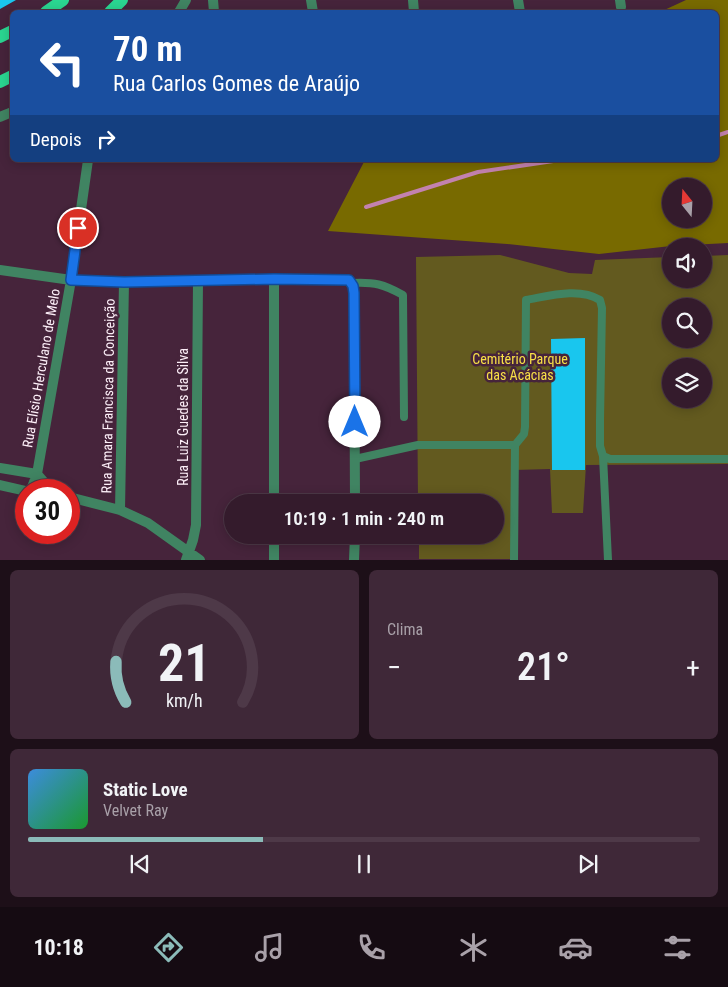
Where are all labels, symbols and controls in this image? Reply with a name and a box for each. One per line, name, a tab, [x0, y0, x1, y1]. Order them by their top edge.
text: 70 m	[113, 29, 182, 70]
icon: left	[30, 30, 95, 95]
text: Rua Carlos Gomes de Araújo	[113, 71, 360, 96]
icon: right	[92, 125, 120, 153]
text: Depois	[30, 128, 82, 151]
north arrow	[662, 178, 712, 228]
map controls	[662, 178, 712, 408]
pin	[57, 207, 99, 249]
icon: arrive	[64, 214, 92, 242]
button: sound	[662, 238, 712, 288]
street label: Rua Elísio Herculano de Melo	[19, 287, 63, 449]
street label: Rua Amara Francisca da Conceição	[98, 298, 118, 494]
button: search	[662, 298, 712, 348]
street label: Rua Luiz Guedes da Silva	[175, 348, 191, 486]
park label: Cemitério Parque das Acácias	[472, 351, 568, 383]
button: layers	[662, 358, 712, 408]
position arrow	[328, 395, 380, 447]
speed limit sign: 30	[15, 479, 80, 544]
text: 10:19 · 1 min · 240 m	[284, 507, 444, 530]
text: Clima	[387, 620, 423, 639]
text: 21	[158, 633, 211, 694]
text: 21°	[517, 645, 570, 689]
text: −	[387, 651, 401, 684]
text: +	[686, 651, 700, 684]
text: km/h	[166, 690, 203, 711]
text: Static Love	[103, 778, 188, 801]
text: Velvet Ray	[103, 801, 168, 820]
icon: previous	[126, 850, 154, 878]
icon: pause	[350, 850, 378, 878]
icon: next	[574, 850, 602, 878]
icon: directions	[151, 930, 186, 965]
icon: music	[252, 930, 287, 965]
icon: phone	[354, 930, 389, 965]
icon: climate	[456, 930, 491, 965]
icon: car	[558, 930, 593, 965]
icon: filters	[660, 930, 695, 965]
text: 10:18	[33, 935, 84, 960]

